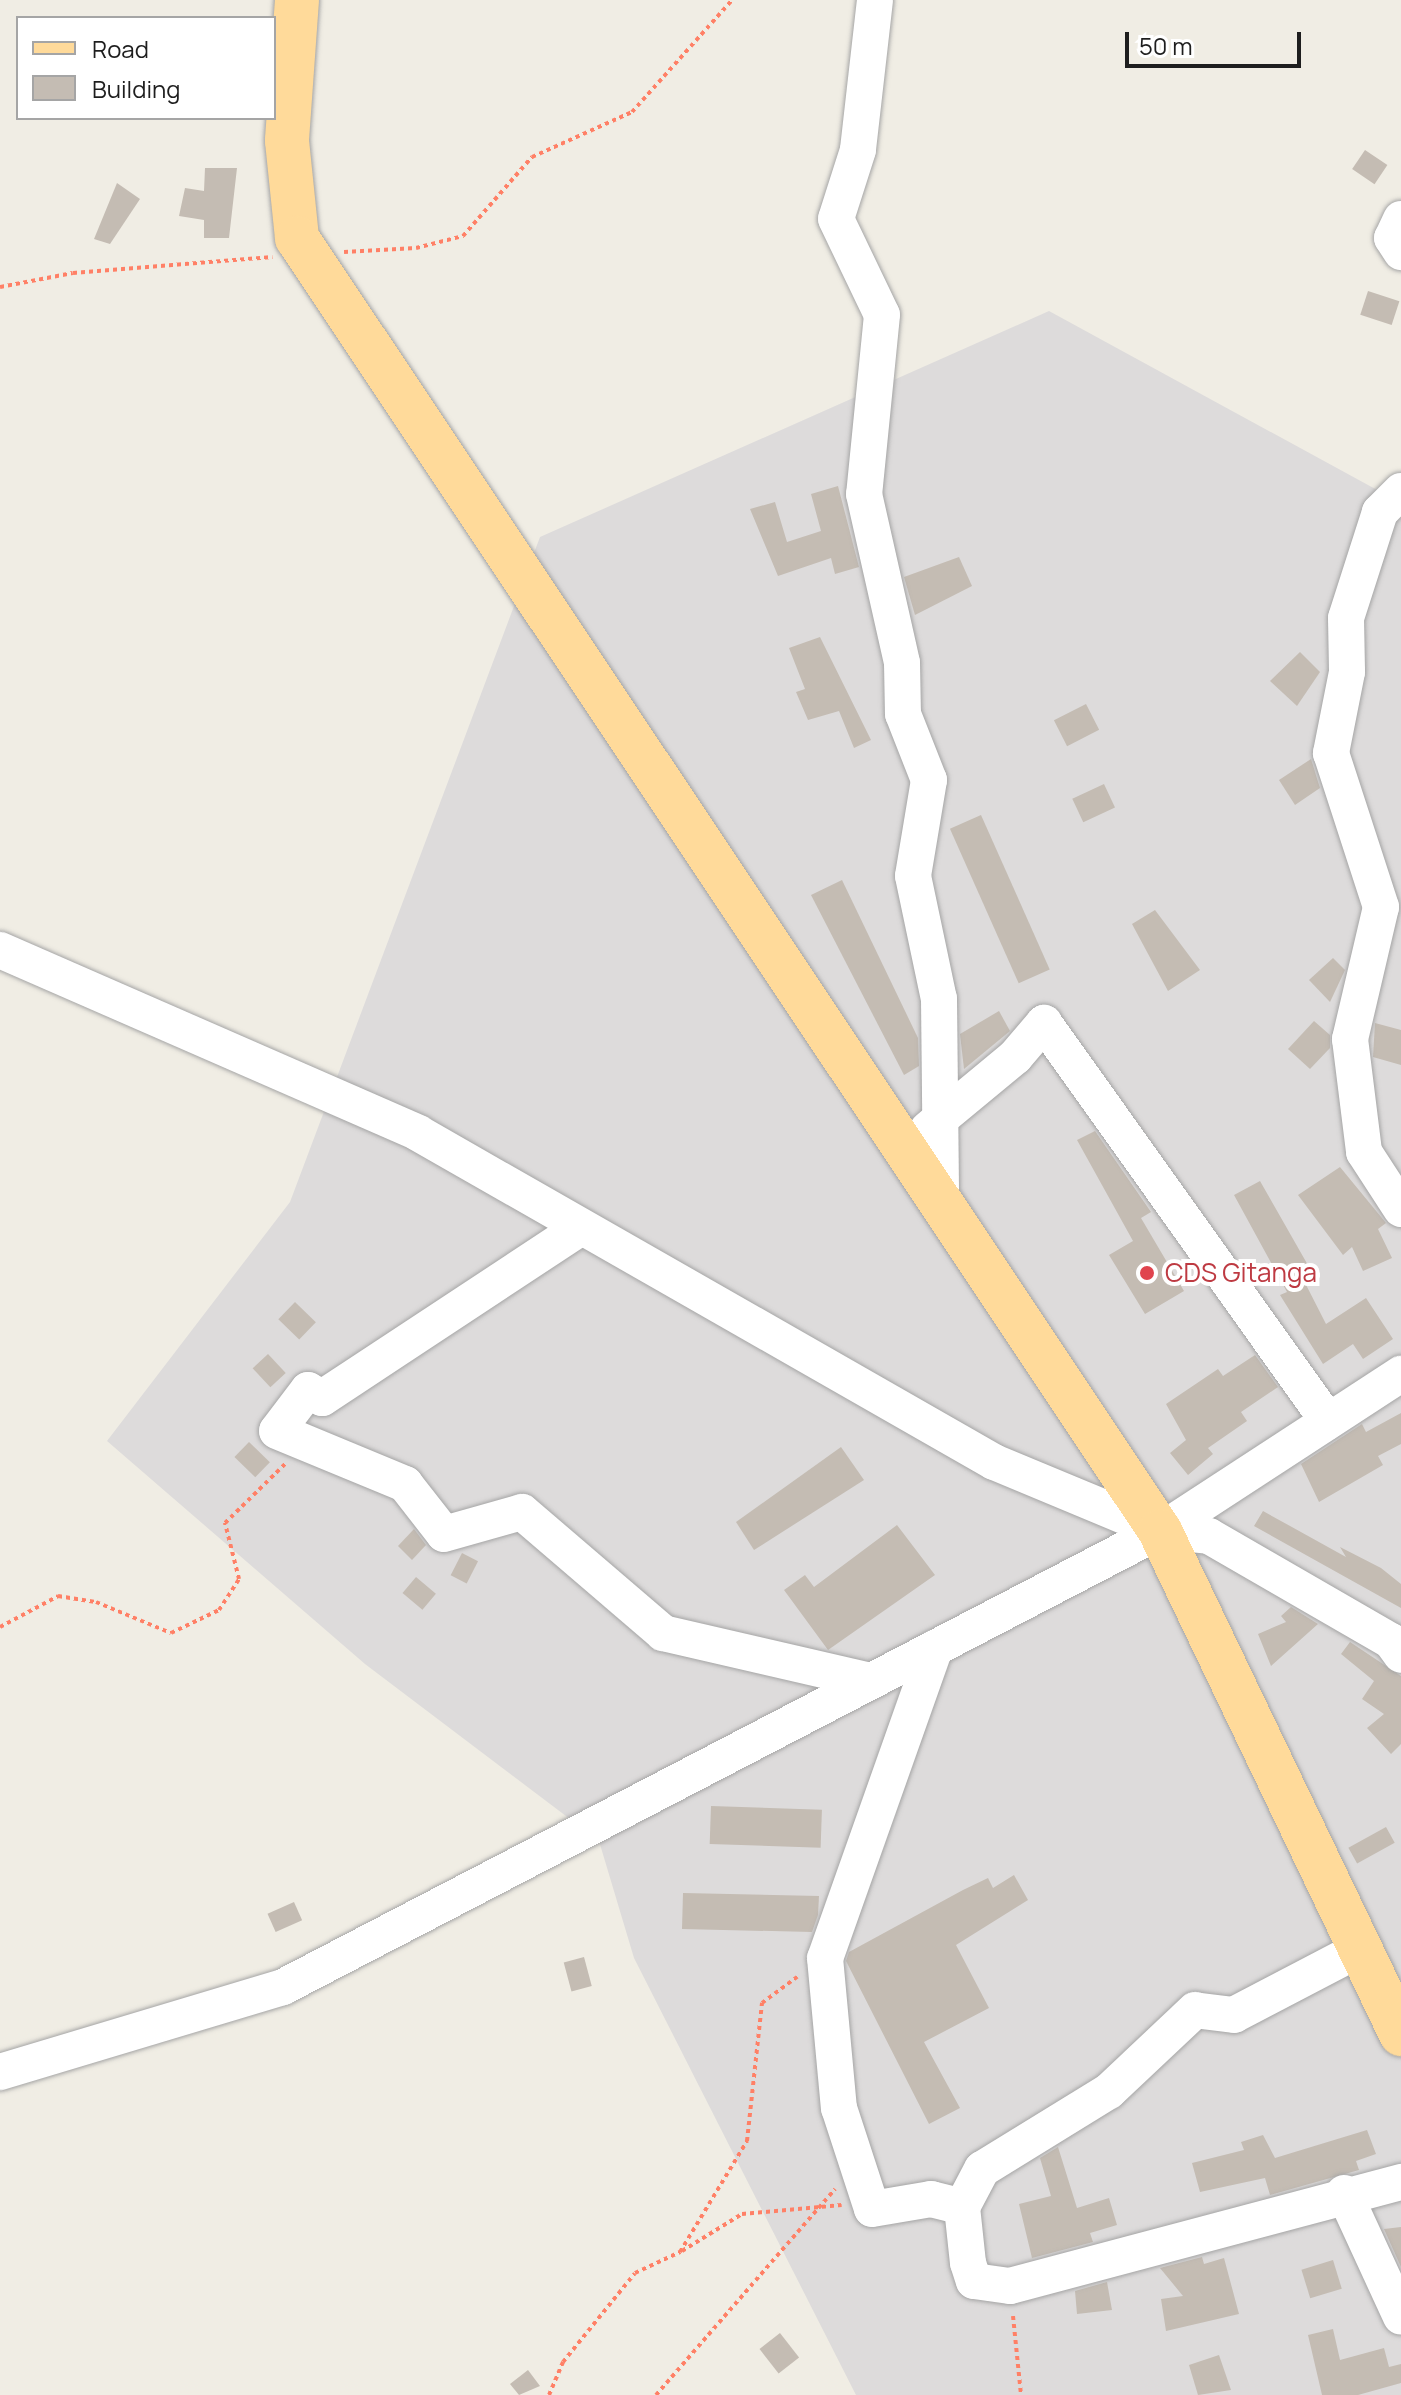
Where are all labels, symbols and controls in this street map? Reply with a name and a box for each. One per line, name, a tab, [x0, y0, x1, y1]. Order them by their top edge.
legend	[16, 16, 276, 120]
scale bar	[1129, 16, 1305, 66]
text: 50 m	[1139, 29, 1193, 62]
text: Road	[92, 32, 149, 65]
text: Building	[92, 72, 180, 105]
place label: CDS Gitanga	[1165, 1257, 1317, 1289]
marker: CDS Gitanga	[1136, 1262, 1158, 1284]

